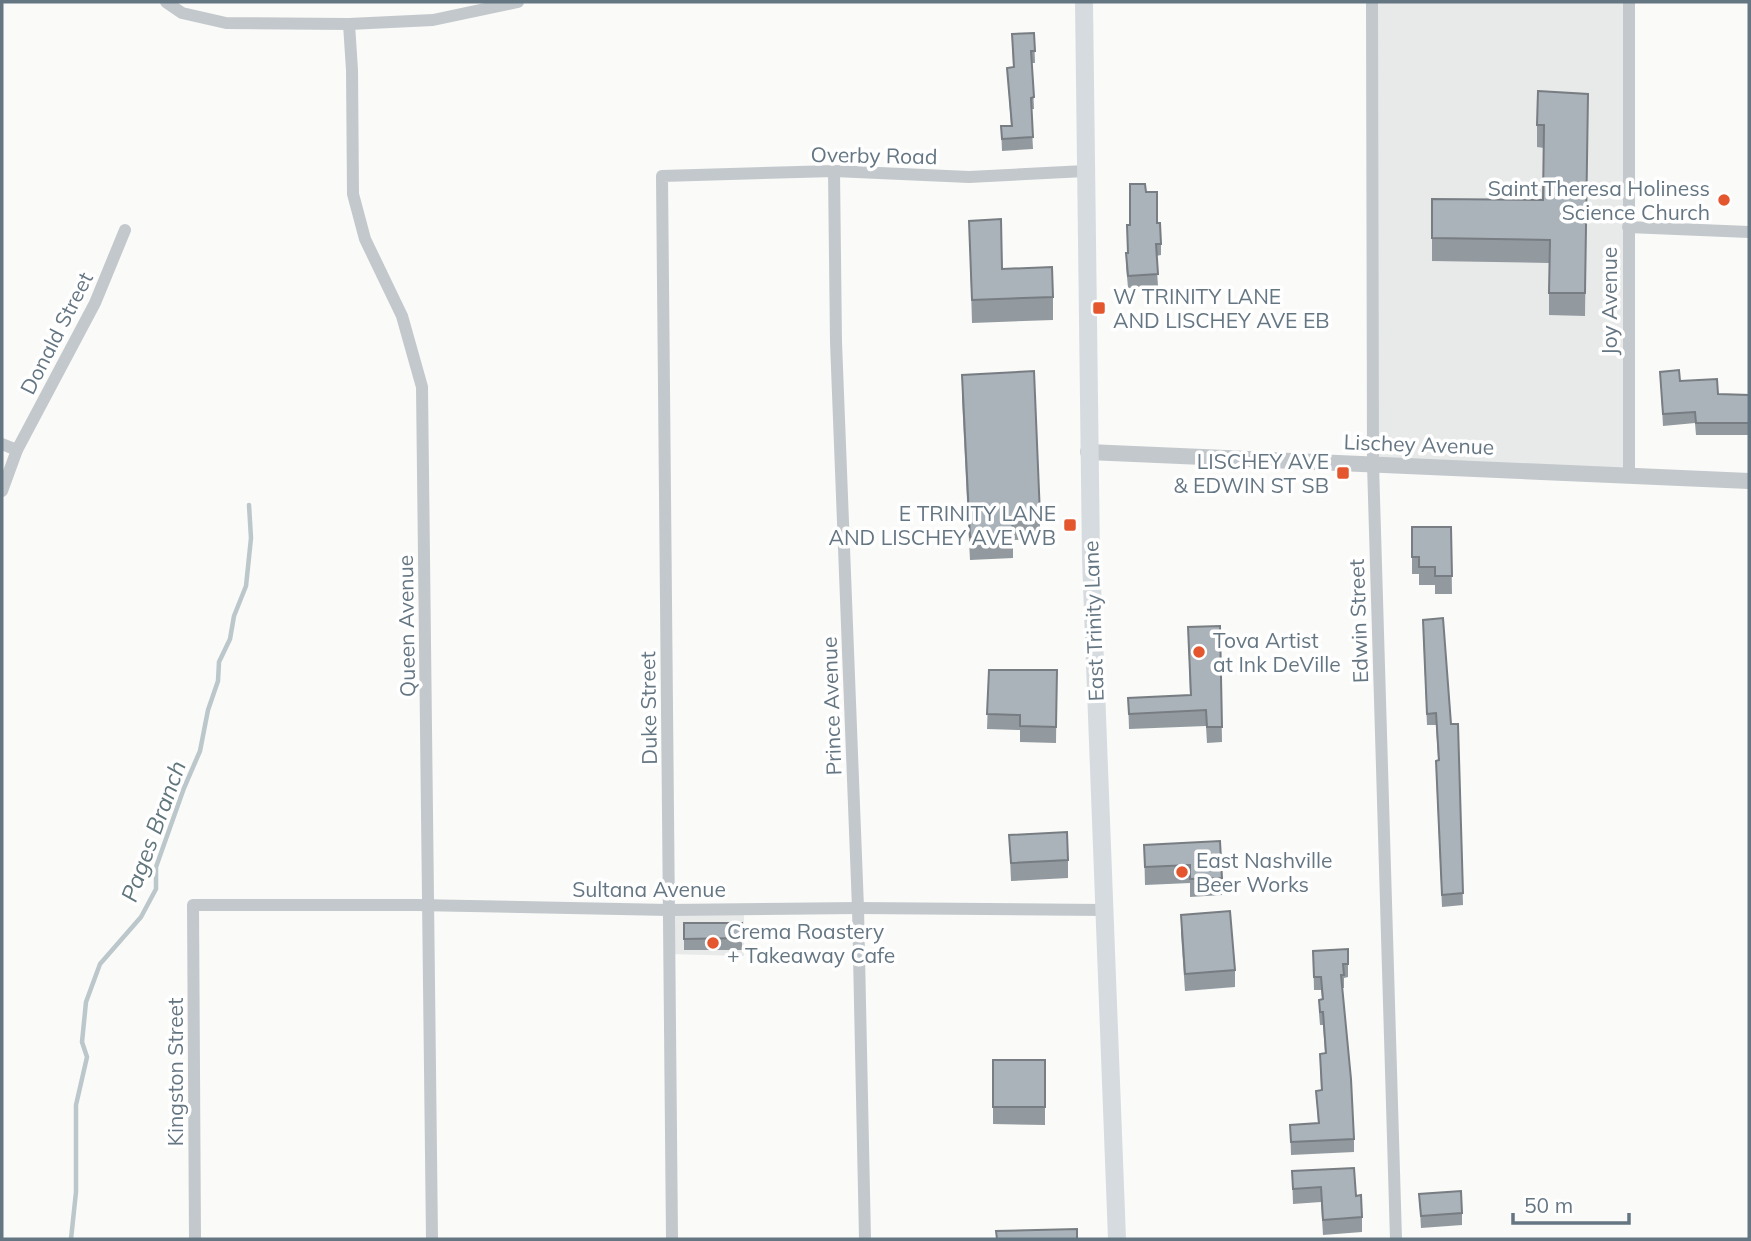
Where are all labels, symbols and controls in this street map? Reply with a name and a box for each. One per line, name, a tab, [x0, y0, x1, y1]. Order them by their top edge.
street label: Overby Road	[810, 141, 938, 169]
place label: Saint Theresa Holiness Science Church	[1488, 175, 1710, 225]
marker: Saint Theresa Holiness Science Church	[1716, 192, 1732, 208]
street label: Joy Avenue	[1596, 247, 1622, 355]
street label: Donald Street	[14, 268, 98, 398]
place label: W TRINITY LANE AND LISCHEY AVE EB	[1113, 283, 1330, 333]
marker: W TRINITY LANE AND LISCHEY AVE EB	[1091, 300, 1107, 316]
street label: Lischey Avenue	[1343, 428, 1495, 460]
place label: LISCHEY AVE & EDWIN ST SB	[1173, 448, 1329, 498]
marker: LISCHEY AVE & EDWIN ST SB	[1335, 465, 1351, 481]
place label: E TRINITY LANE AND LISCHEY AVE WB	[828, 500, 1056, 550]
marker: E TRINITY LANE AND LISCHEY AVE WB	[1062, 517, 1078, 533]
street label: East Trinity Lane	[1077, 540, 1109, 702]
street label: Queen Avenue	[392, 555, 420, 697]
street label: Edwin Street	[1343, 559, 1373, 683]
place label: Tova Artist at Ink DeVille	[1213, 627, 1341, 677]
street label: Prince Avenue	[816, 636, 846, 776]
marker: Tova Artist at Ink DeVille	[1191, 644, 1207, 660]
street label: Duke Street	[634, 651, 662, 765]
water label: Pages Branch	[114, 756, 192, 906]
place label: East Nashville Beer Works	[1196, 847, 1332, 897]
marker: East Nashville Beer Works	[1174, 864, 1190, 880]
street label: Sultana Avenue	[572, 876, 726, 902]
place label: Crema Roastery + Takeaway Cafe	[727, 918, 895, 968]
marker: Crema Roastery + Takeaway Cafe	[705, 935, 721, 951]
street label: Kingston Street	[162, 998, 188, 1146]
scale bar	[1513, 1182, 1628, 1226]
text: 50 m	[1524, 1192, 1573, 1218]

